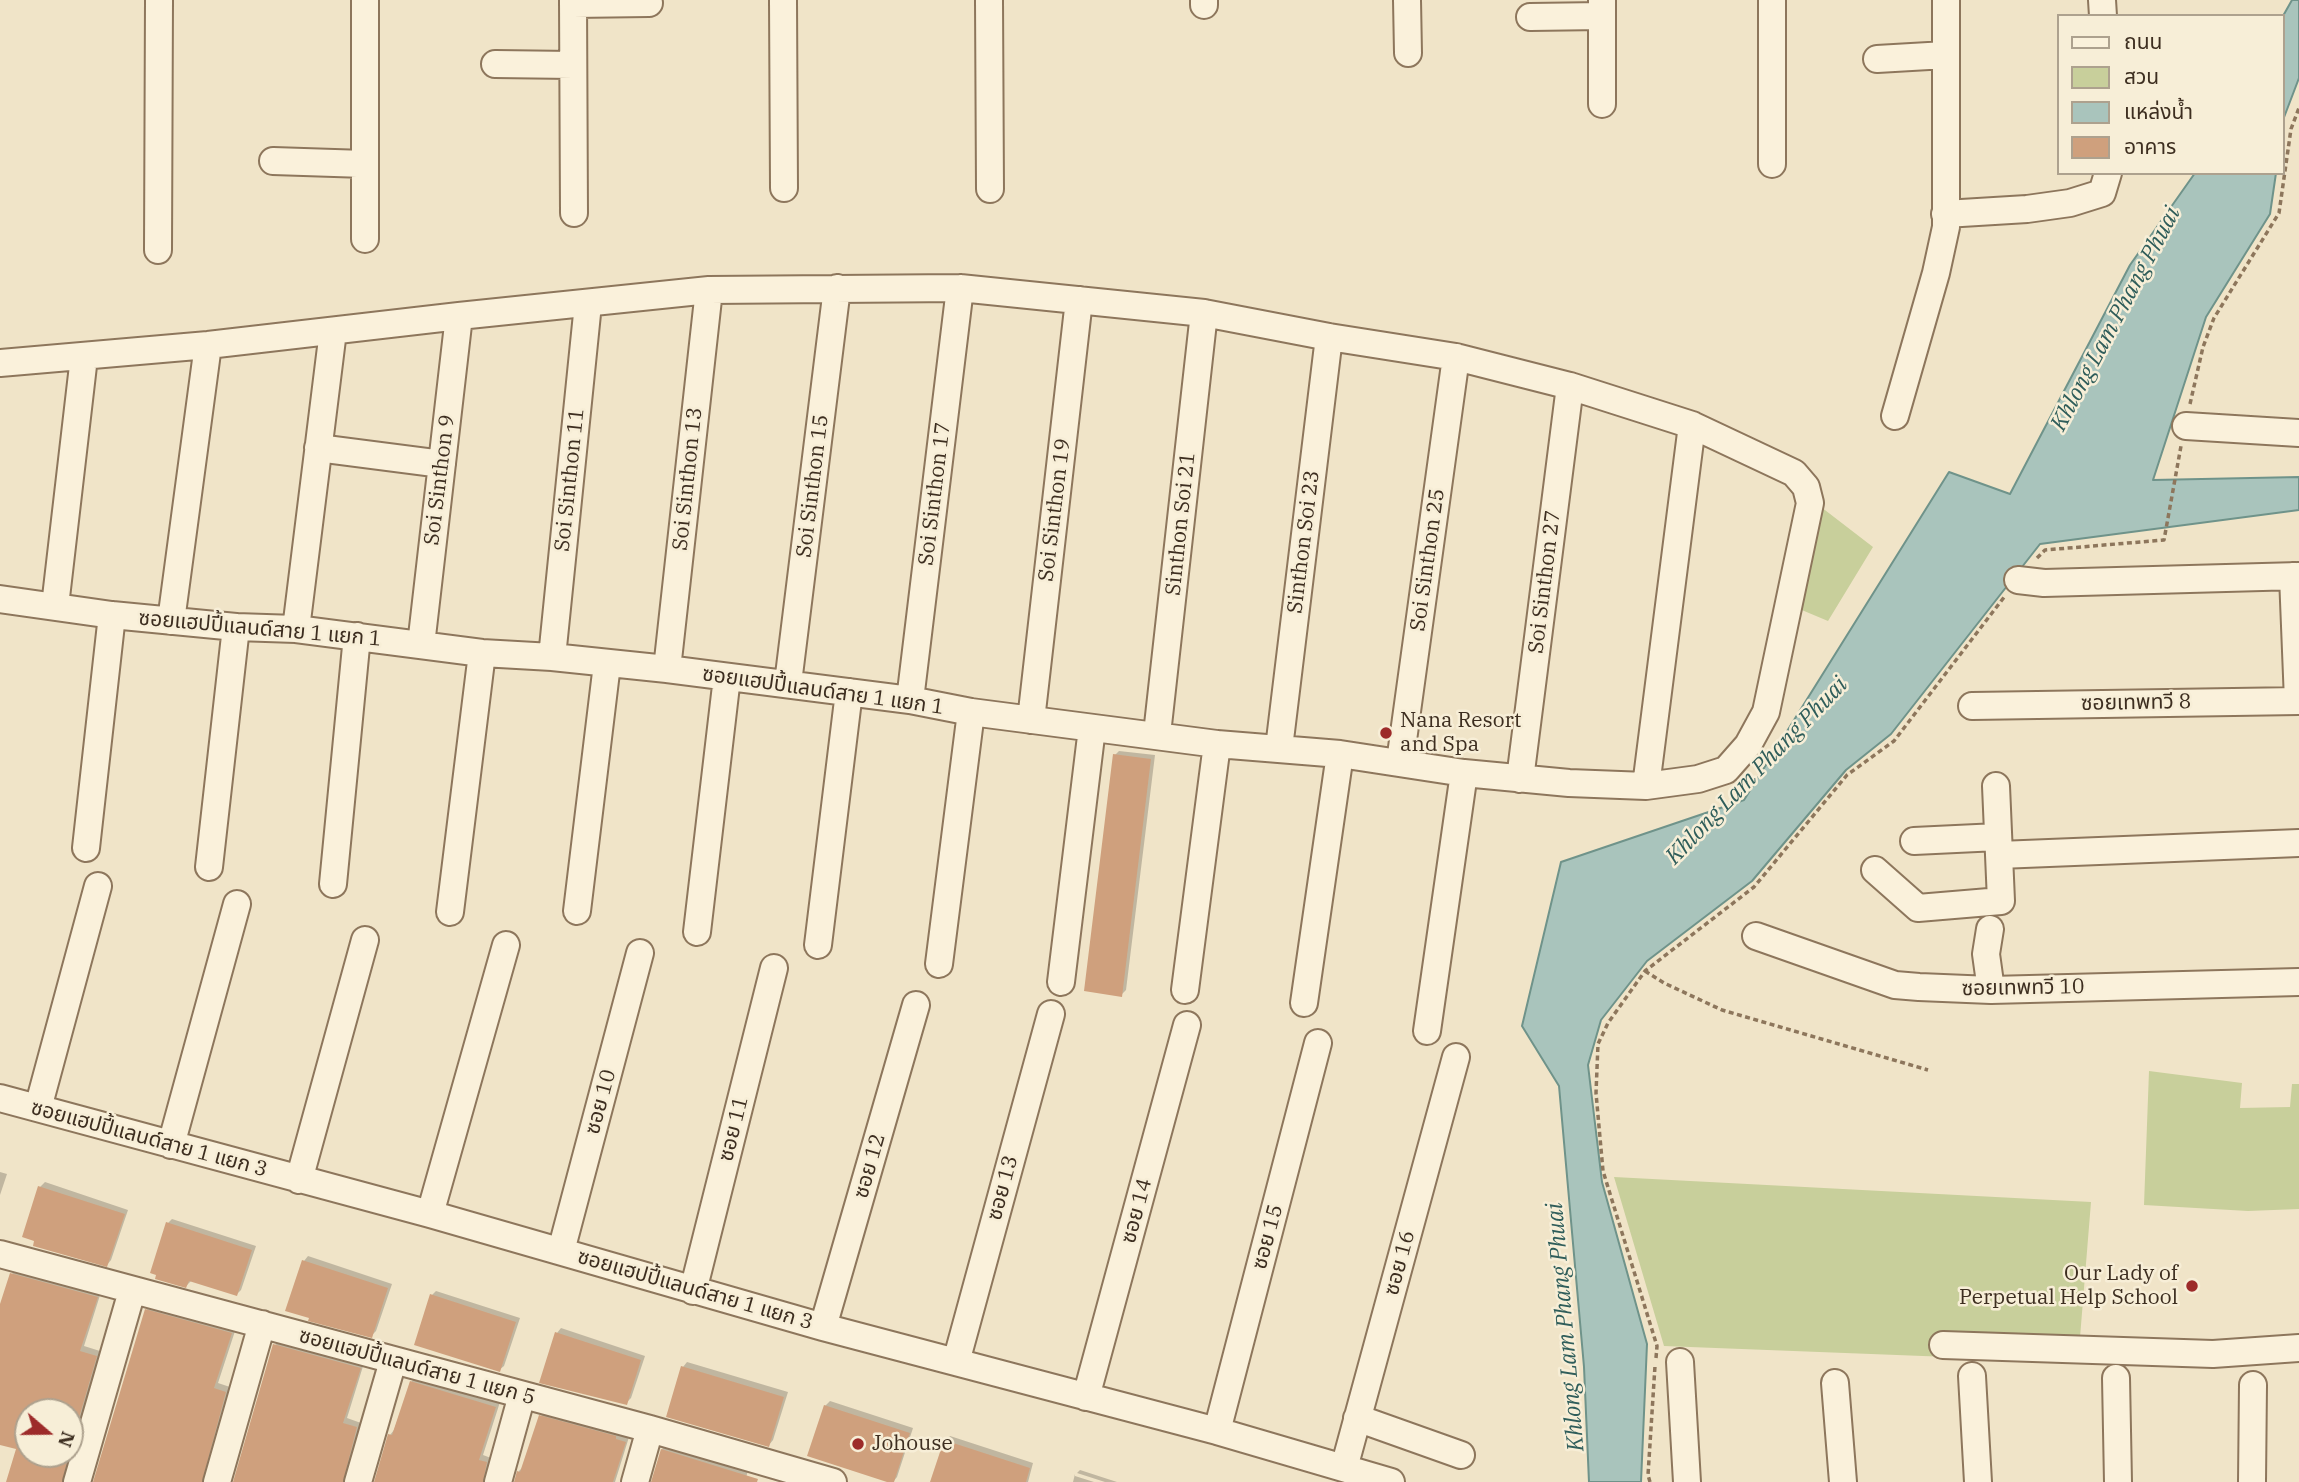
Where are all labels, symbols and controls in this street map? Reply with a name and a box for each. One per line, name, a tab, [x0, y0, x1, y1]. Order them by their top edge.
legend	[2058, 14, 2285, 175]
text: ถนน	[2124, 27, 2162, 55]
text: สวน	[2124, 62, 2159, 90]
text: แหล่งน้ำ	[2124, 97, 2193, 125]
text: อาคาร	[2124, 132, 2176, 160]
water label: Khlong Lam Phang Phuai	[2045, 202, 2187, 436]
street label: Soi Sinthon 13	[668, 406, 708, 552]
street label: Soi Sinthon 11	[550, 407, 590, 553]
street label: Soi Sinthon 9	[419, 413, 461, 547]
street label: Soi Sinthon 15	[792, 413, 834, 559]
street label: Soi Sinthon 17	[914, 421, 956, 567]
street label: Soi Sinthon 19	[1034, 437, 1076, 583]
street label: Sinthon Soi 21	[1161, 451, 1201, 597]
street label: Sinthon Soi 23	[1283, 469, 1325, 615]
street label: Soi Sinthon 25	[1406, 487, 1450, 633]
street label: Soi Sinthon 27	[1524, 509, 1566, 655]
street label: ซอยแฮปปี้แลนด์สาย 1 แยก 1	[137, 606, 383, 652]
street label: ซอยแฮปปี้แลนด์สาย 1 แยก 1	[701, 662, 945, 720]
water label: Khlong Lam Phang Phuai	[1660, 672, 1854, 870]
street label: ซอยเทพทวี 8	[2081, 689, 2191, 717]
place label: Nana Resort and Spa	[1400, 708, 1522, 758]
marker: Nana Resort and Spa	[1378, 725, 1394, 741]
street label: ซอยเทพทวี 10	[1961, 974, 2085, 1002]
street label: ซอย 10	[580, 1067, 622, 1137]
street label: ซอย 11	[714, 1094, 754, 1164]
street label: ซอยแฮปปี้แลนด์สาย 1 แยก 3	[28, 1095, 270, 1183]
street label: ซอย 12	[849, 1131, 891, 1201]
street label: ซอย 13	[982, 1153, 1024, 1223]
street label: ซอย 14	[1116, 1176, 1158, 1246]
water label: Khlong Lam Phang Phuai	[1541, 1201, 1591, 1453]
street label: ซอย 15	[1247, 1202, 1289, 1272]
street label: ซอย 16	[1379, 1228, 1421, 1298]
street label: ซอยแฮปปี้แลนด์สาย 1 แยก 3	[574, 1244, 816, 1336]
place label: Our Lady of Perpetual Help School	[1959, 1261, 2178, 1311]
marker: Our Lady of Perpetual Help School	[2184, 1278, 2200, 1294]
street label: ซอยแฮปปี้แลนด์สาย 1 แยก 5	[296, 1323, 538, 1411]
north arrow	[14, 1398, 84, 1468]
text: N	[53, 1428, 81, 1451]
place label: Johouse	[872, 1431, 953, 1457]
marker: Johouse	[850, 1436, 866, 1452]

